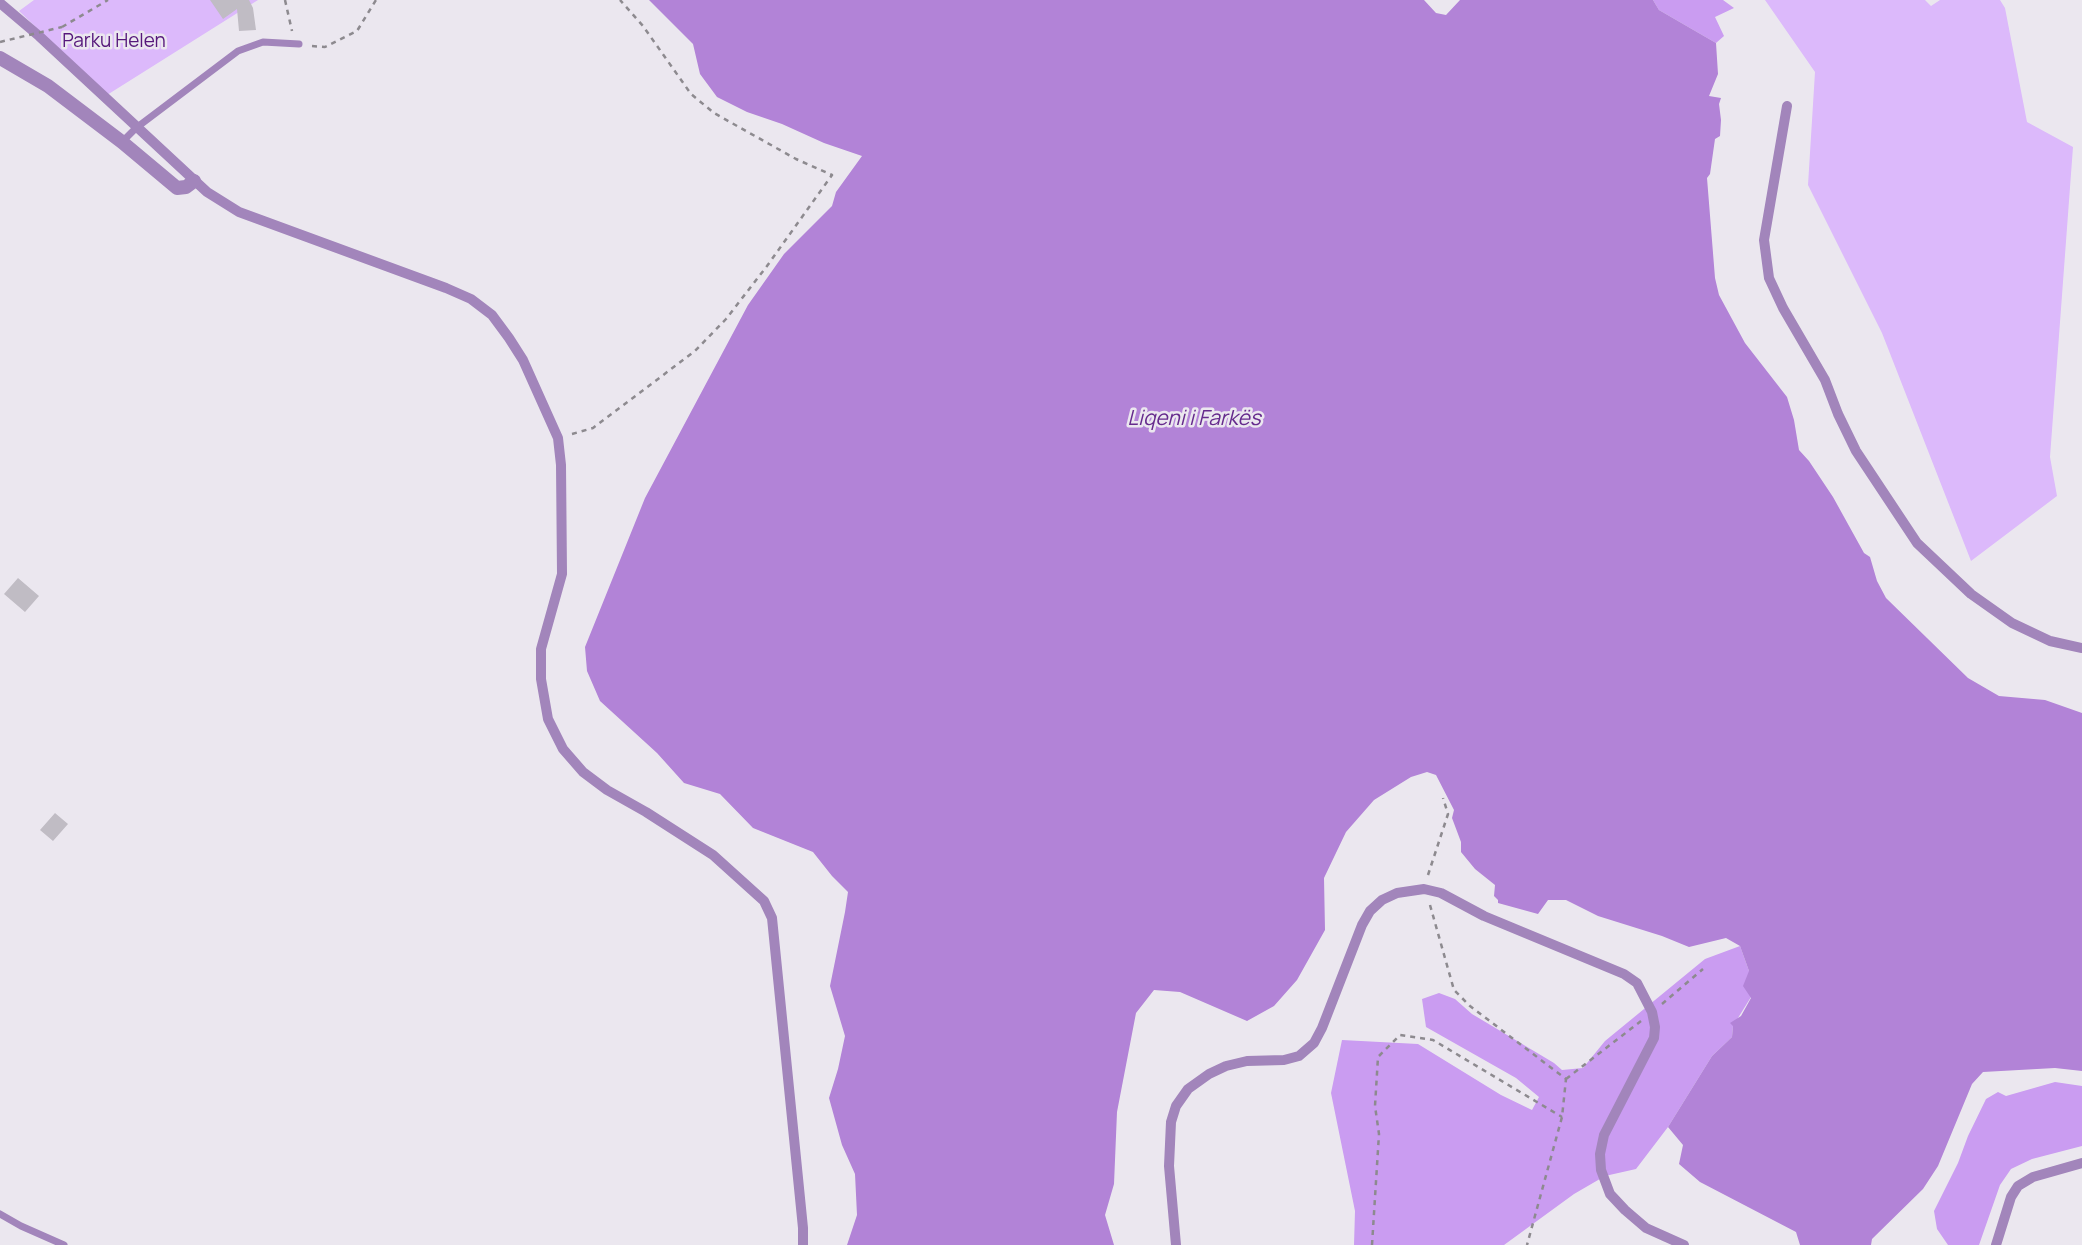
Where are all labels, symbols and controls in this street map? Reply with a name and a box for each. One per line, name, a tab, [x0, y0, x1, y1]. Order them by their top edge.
park label: Parku Helen	[62, 31, 166, 53]
water label: Liqeni i Farkës	[1127, 406, 1261, 432]

